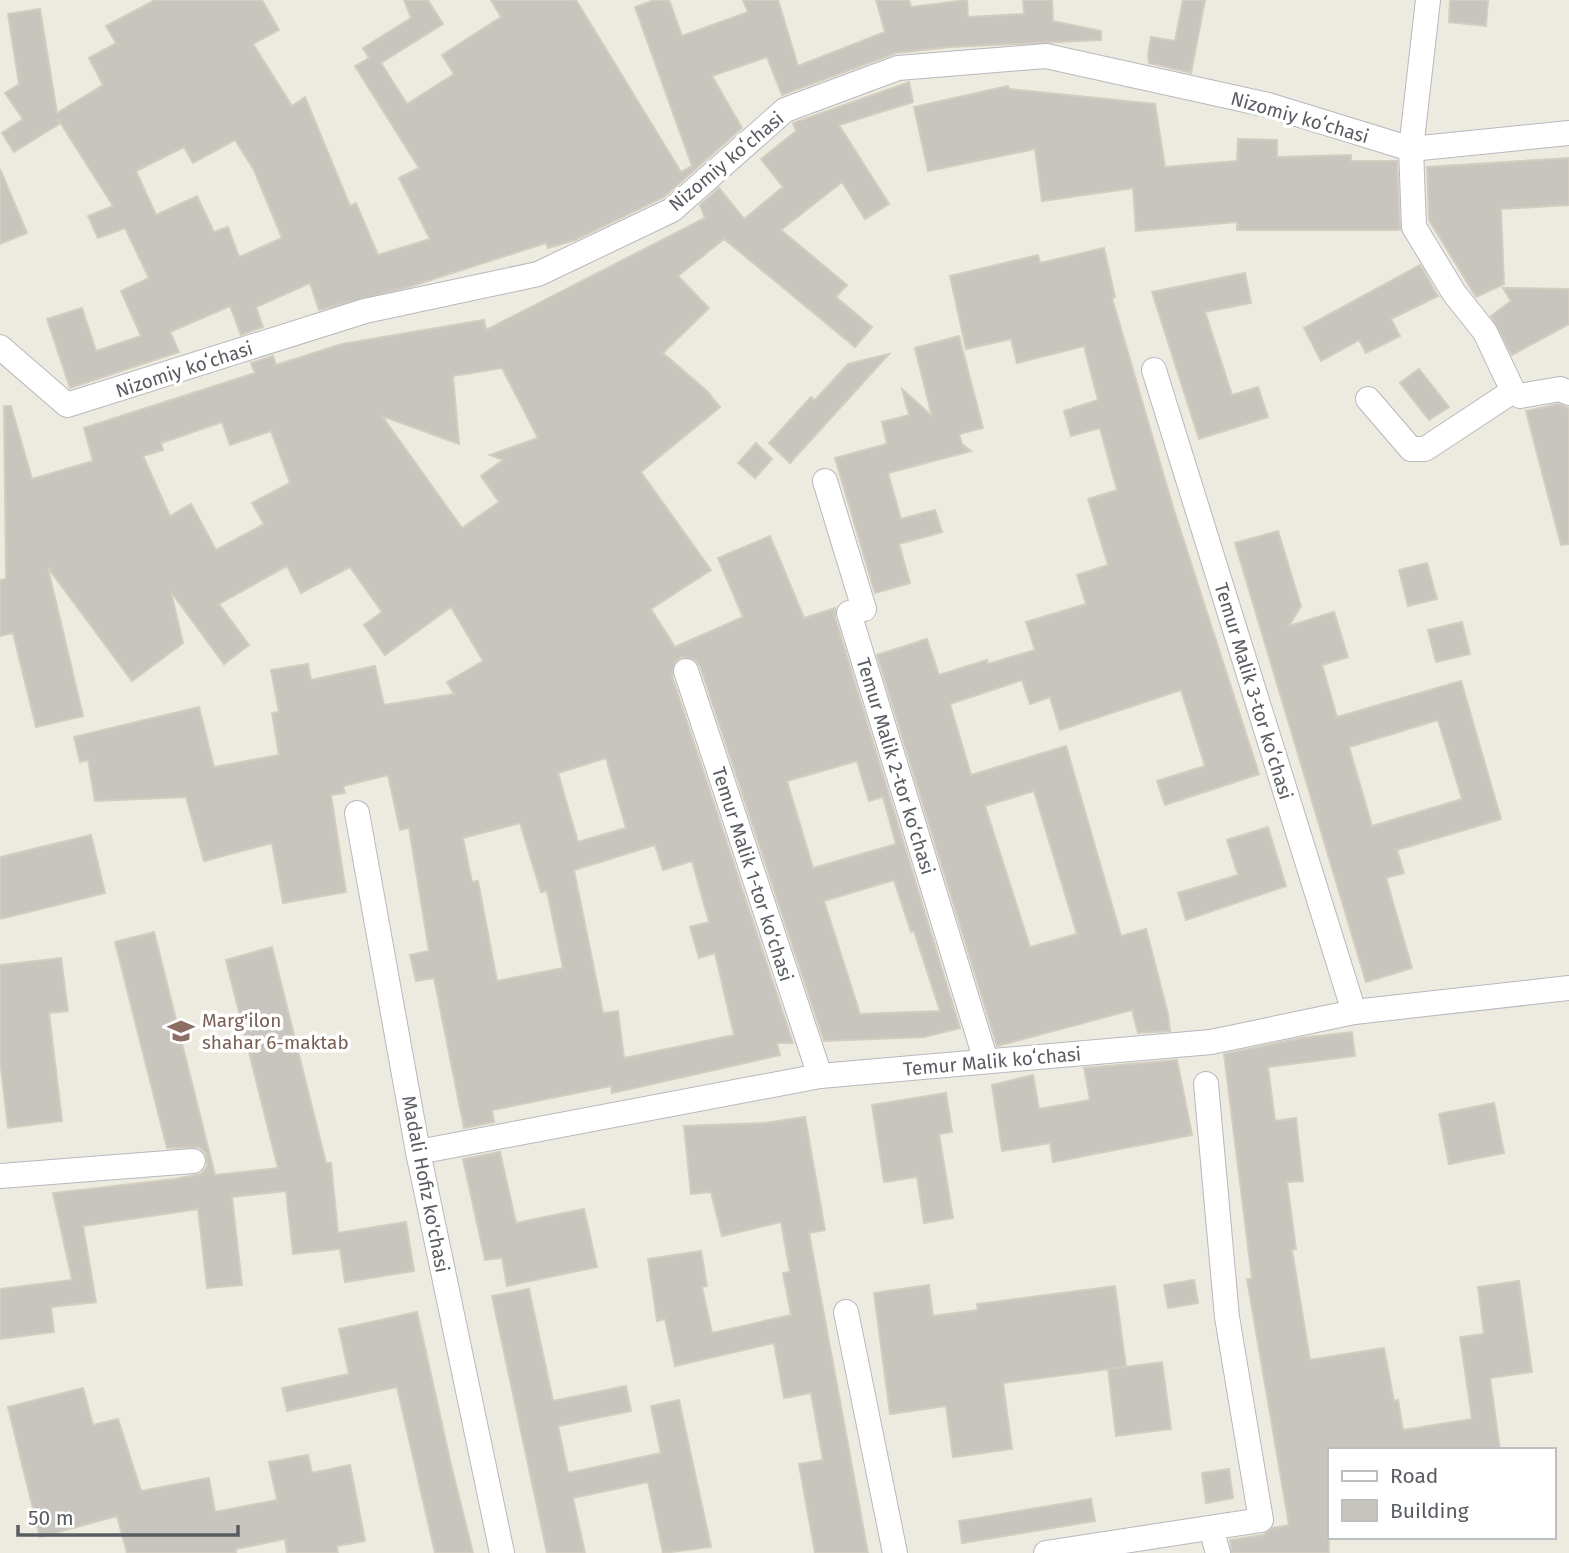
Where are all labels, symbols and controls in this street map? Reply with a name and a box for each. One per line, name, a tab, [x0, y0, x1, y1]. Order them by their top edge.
street label: Nizomiy koʻchasi	[1228, 87, 1372, 148]
street label: Nizomiy koʻchasi	[664, 107, 788, 216]
street label: Nizomiy koʻchasi	[113, 336, 256, 402]
street label: Temur Malik 3-tor koʻchasi	[1210, 580, 1298, 802]
street label: Temur Malik 2-tor ko‘chasi	[852, 655, 940, 877]
street label: Temur Malik 1-tor ko‘chasi	[707, 764, 798, 984]
place label: Marg'ilon shahar 6-maktab	[202, 1009, 349, 1054]
school or university icon: Marg'ilon shahar 6-maktab	[166, 1016, 196, 1046]
street label: Temur Malik koʻchasi	[902, 1042, 1082, 1081]
street label: Madali Hofiz ko'chasi	[397, 1094, 454, 1275]
legend	[1328, 1448, 1555, 1539]
text: Road	[1390, 1463, 1438, 1489]
scale bar	[18, 1494, 238, 1538]
text: Building	[1390, 1498, 1469, 1524]
text: 50 m	[28, 1505, 74, 1531]

